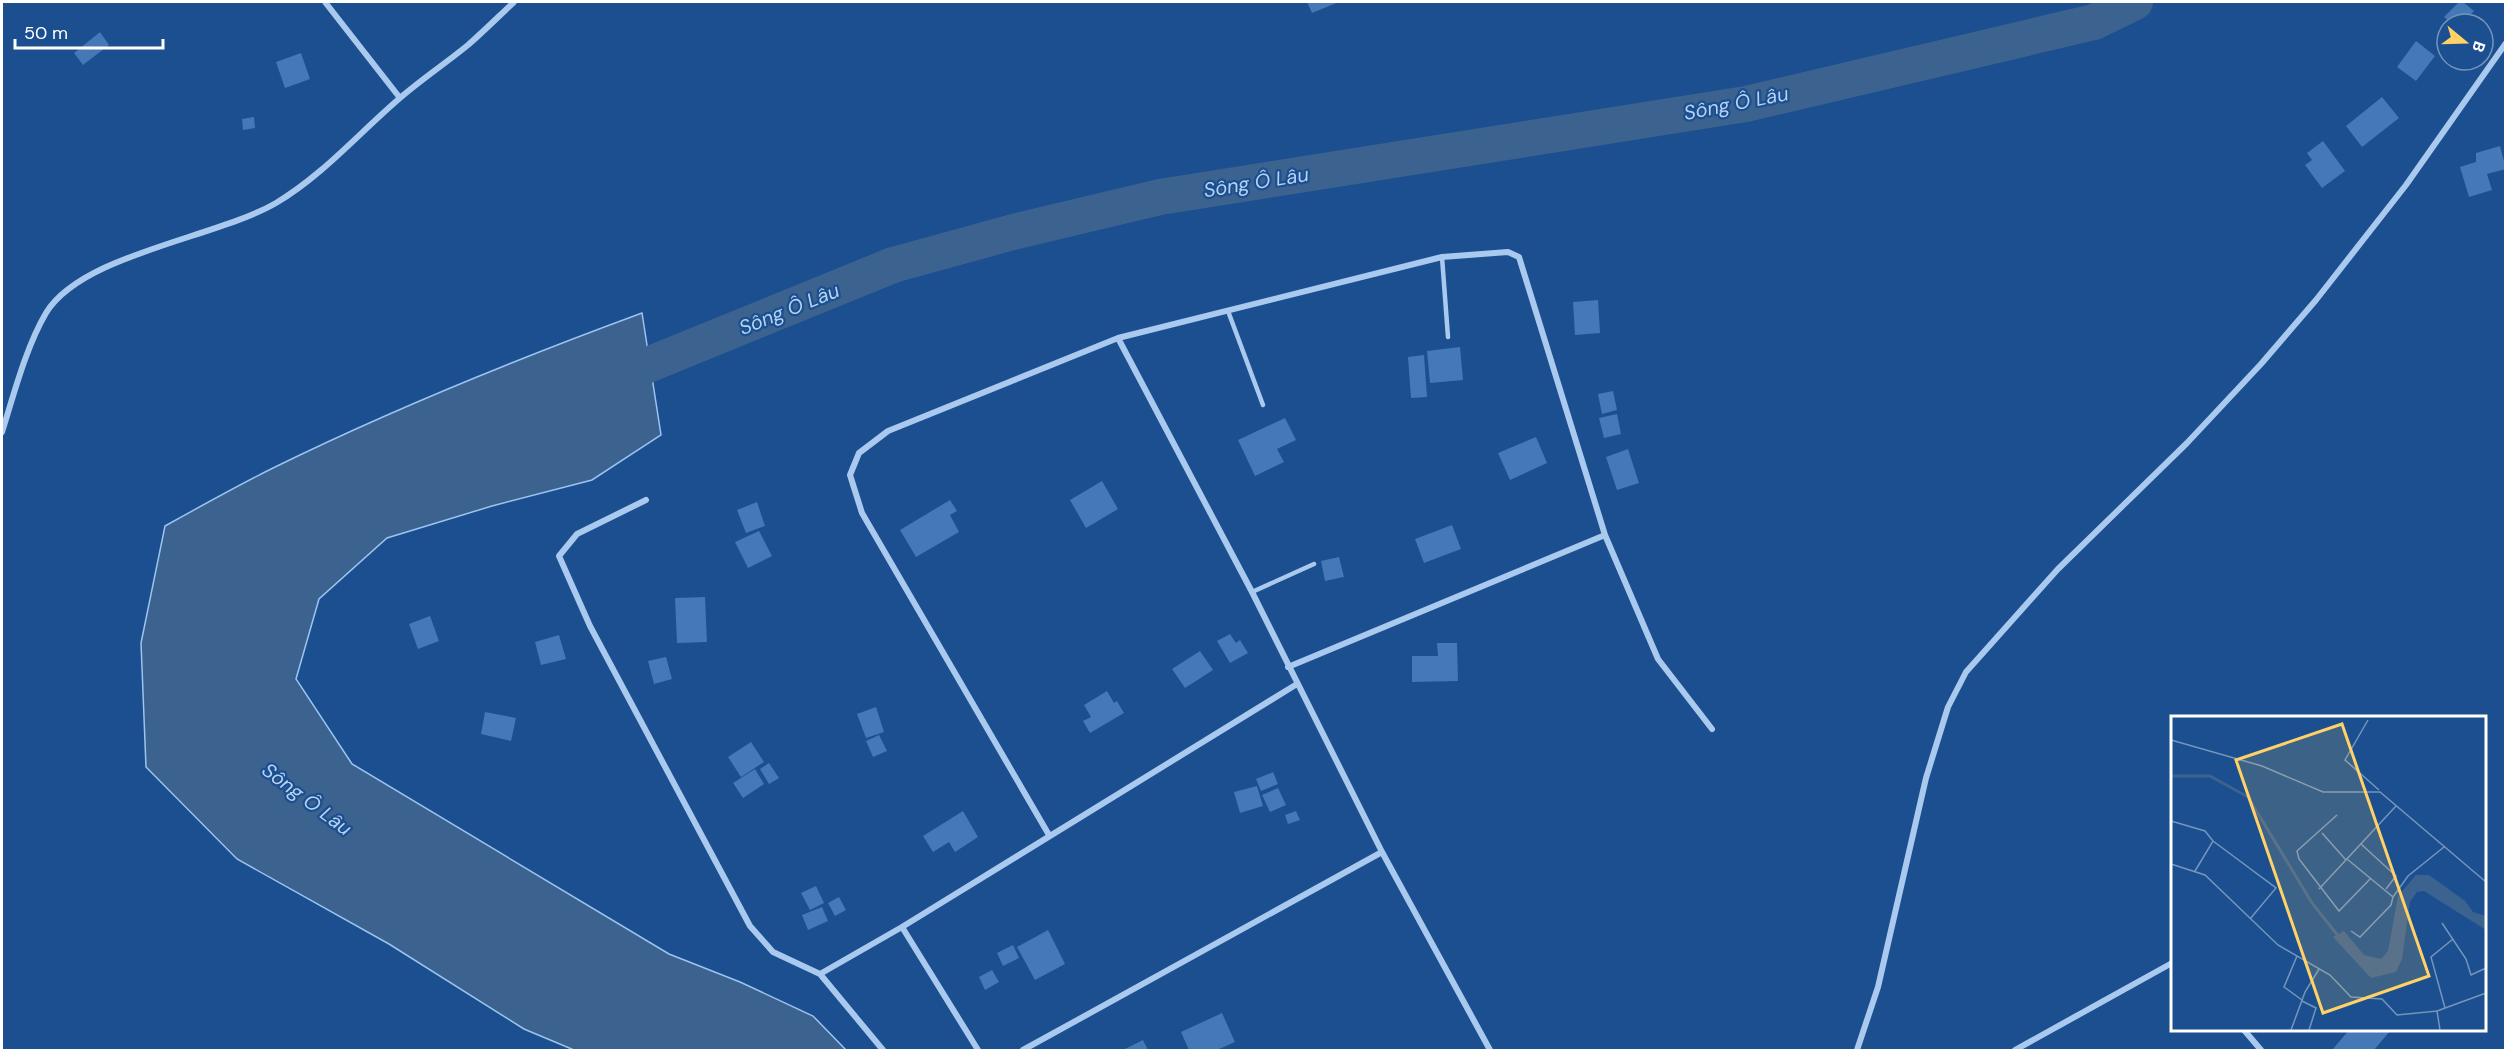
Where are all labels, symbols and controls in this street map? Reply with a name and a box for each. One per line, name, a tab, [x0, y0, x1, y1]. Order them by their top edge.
scale bar	[15, 12, 164, 50]
north arrow	[2435, 12, 2495, 72]
text: 50 m	[24, 21, 68, 45]
text: B	[2467, 38, 2490, 55]
water label: Sông Ô Lâu	[1681, 80, 1791, 126]
water label: Sông Ô Lâu	[1202, 161, 1310, 203]
water label: Sông Ô Lâu	[735, 277, 843, 341]
inset map	[2171, 716, 2486, 1031]
water label: Sông Ô Lâu	[257, 757, 357, 841]

